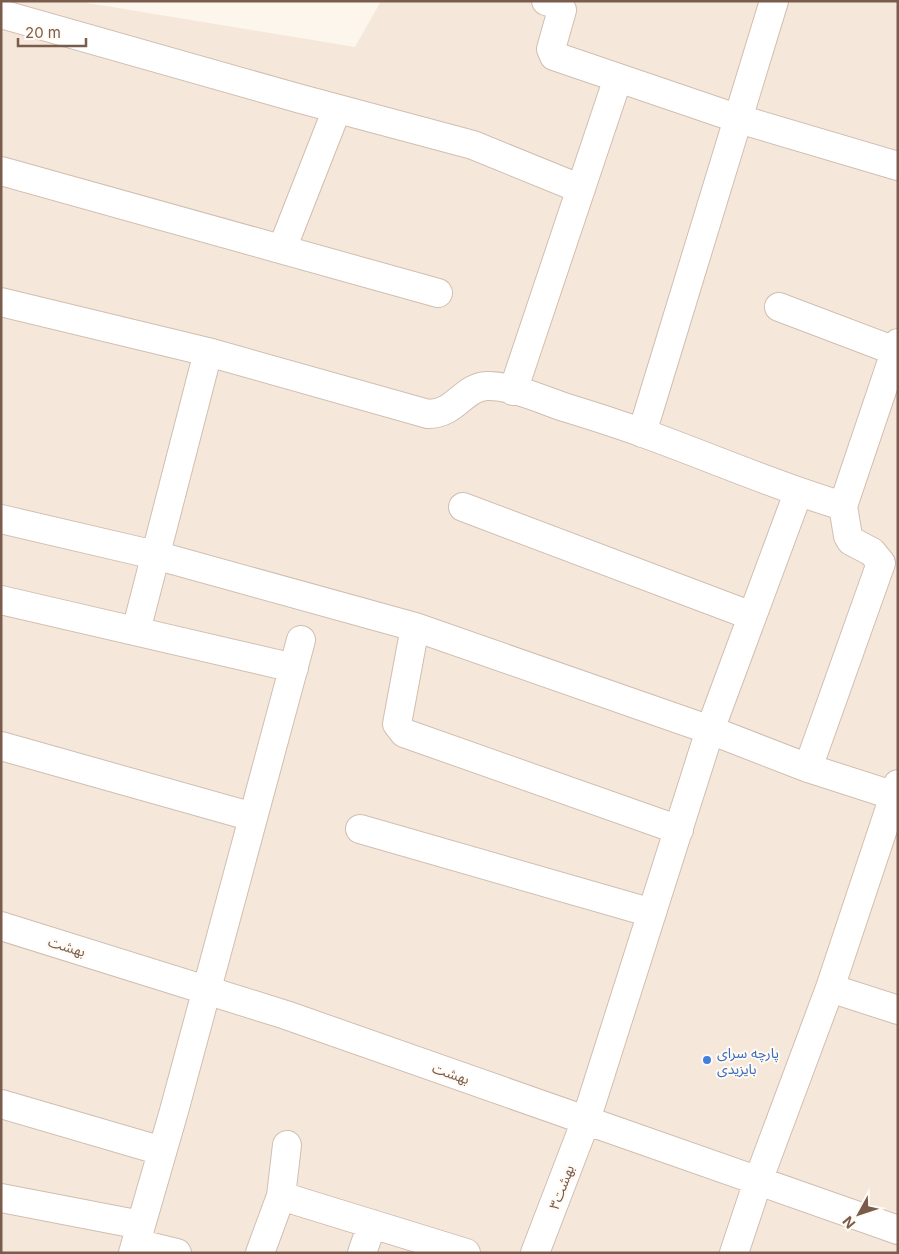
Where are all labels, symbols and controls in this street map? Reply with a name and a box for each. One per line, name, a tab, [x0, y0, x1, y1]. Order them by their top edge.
scale bar	[18, 15, 85, 47]
text: 20 m	[25, 23, 61, 42]
street label: بهشت	[46, 932, 88, 961]
place label: پارچه سرای بایزیدی	[717, 1044, 779, 1078]
marker: پارچه سرای بایزیدی	[701, 1054, 713, 1066]
street label: بهشت	[430, 1059, 472, 1088]
street label: بهشت۳	[545, 1162, 578, 1212]
north arrow	[834, 1189, 884, 1239]
text: N	[839, 1213, 859, 1232]

